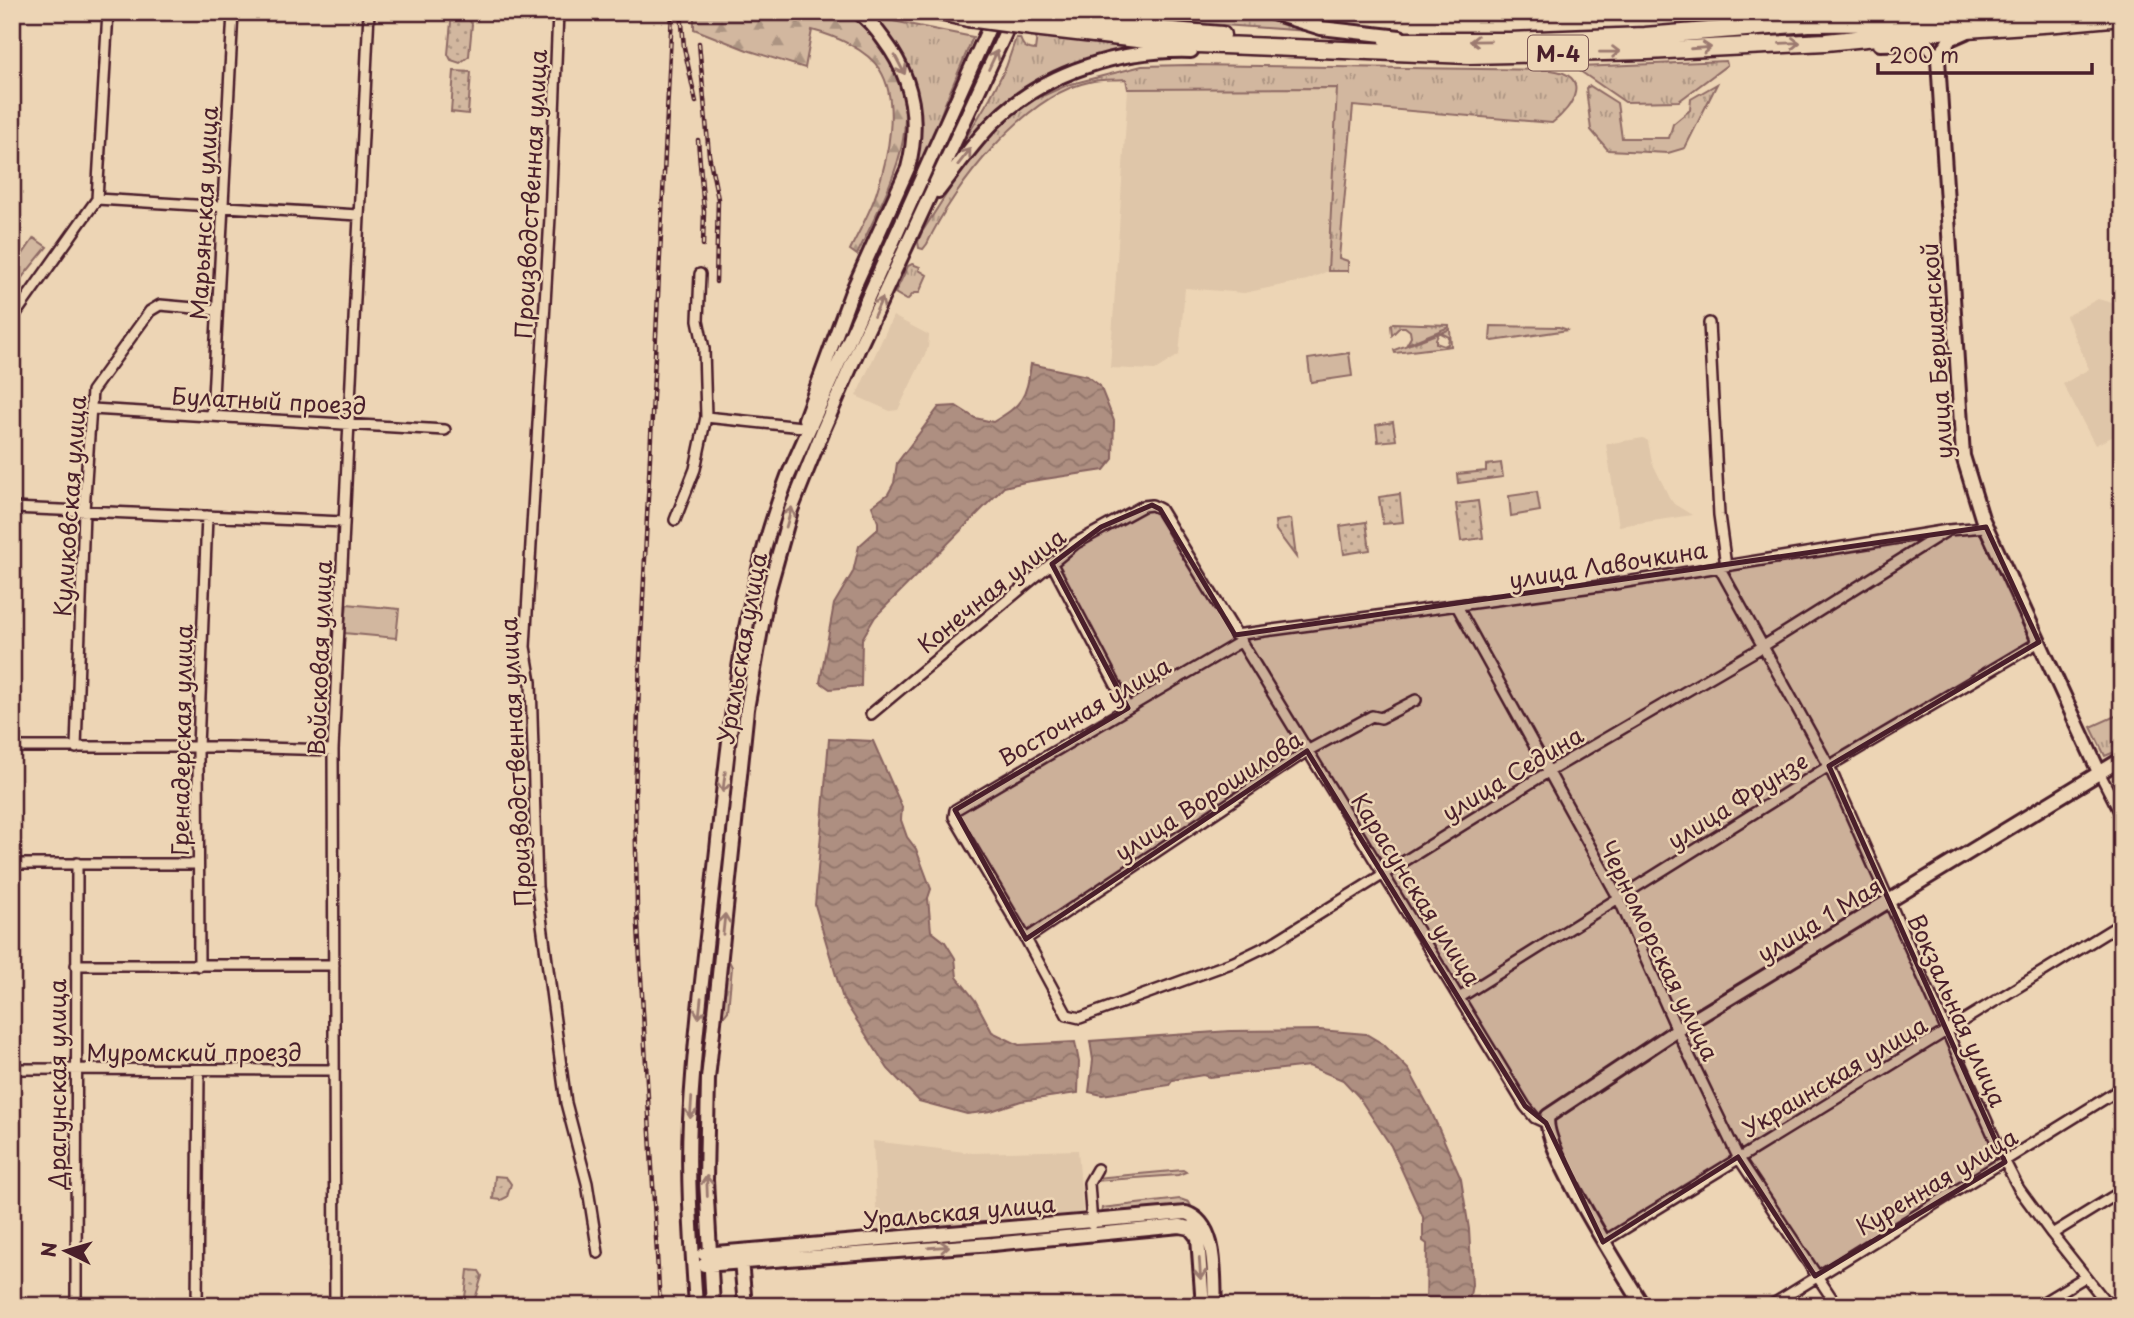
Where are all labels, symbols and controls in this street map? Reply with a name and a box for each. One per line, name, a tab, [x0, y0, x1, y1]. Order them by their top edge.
scale bar	[1878, 32, 2092, 76]
one-way arrow	[1468, 34, 1491, 48]
road number: М-4	[1528, 36, 1588, 70]
one-way arrow	[1778, 36, 1801, 50]
text: 200 m	[1889, 38, 1959, 70]
one-way arrow	[1689, 41, 1712, 54]
one-way arrow	[1599, 45, 1622, 59]
street label: Производственная улица	[505, 48, 555, 340]
one-way arrow	[987, 50, 1000, 72]
one-way arrow	[893, 55, 907, 75]
street label: Марьянская улица	[180, 105, 226, 321]
one-way arrow	[957, 148, 972, 167]
street label: улица Бершанской	[1911, 242, 1961, 460]
one-way arrow	[872, 297, 885, 319]
street label: Булатный проезд	[171, 377, 367, 423]
street label: Куликовская улица	[44, 394, 94, 618]
one-way arrow	[784, 506, 797, 528]
street label: Конечная улица	[909, 519, 1073, 661]
street label: улица Лавочкина	[1506, 531, 1710, 597]
street label: Уральская улица	[707, 549, 775, 746]
street label: Войсковая улица	[298, 559, 340, 757]
street label: Производственная улица	[490, 616, 540, 908]
street label: Гренадерская улица	[161, 624, 201, 856]
street label: Восточная улица	[991, 647, 1177, 775]
street label: улица Седина	[1435, 717, 1590, 829]
street label: улица Ворошилова	[1107, 721, 1309, 869]
street label: улица Фрунзе	[1660, 743, 1814, 857]
one-way arrow	[718, 770, 731, 793]
street label: Карасунская улица	[1343, 786, 1491, 993]
street label: Черноморская улица	[1591, 834, 1729, 1067]
street label: улица 1 Мая	[1750, 868, 1888, 970]
street label: Вокзальная улица	[1900, 908, 2017, 1113]
one-way arrow	[718, 913, 731, 936]
street label: Драгунская улица	[39, 978, 74, 1190]
one-way arrow	[693, 996, 706, 1019]
street label: Украинская улица	[1735, 1006, 1934, 1145]
street label: Муромский проезд	[86, 1034, 302, 1069]
one-way arrow	[684, 1096, 697, 1118]
street label: Куренная улица	[1848, 1118, 2024, 1243]
one-way arrow	[700, 1175, 713, 1198]
street label: Уральская улица	[861, 1185, 1057, 1237]
north arrow	[32, 1216, 102, 1286]
text: N	[33, 1241, 63, 1258]
one-way arrow	[928, 1241, 951, 1254]
one-way arrow	[1194, 1257, 1207, 1280]

